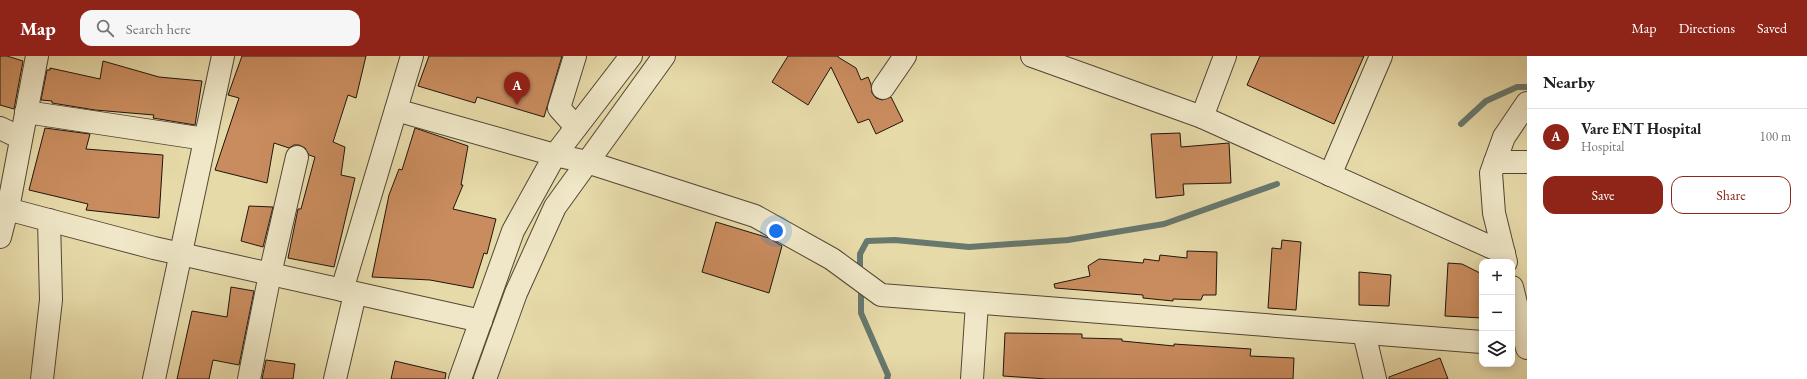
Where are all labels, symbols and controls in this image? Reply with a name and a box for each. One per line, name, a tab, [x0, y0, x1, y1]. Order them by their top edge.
search box	[80, 10, 360, 46]
text: Map	[20, 16, 56, 41]
icon: search	[94, 17, 116, 39]
text: Search here	[126, 19, 191, 38]
text: Map	[1631, 19, 1657, 37]
text: Directions	[1679, 19, 1735, 37]
text: Saved	[1757, 19, 1787, 37]
text: Nearby	[1543, 71, 1595, 93]
pin: A	[504, 72, 530, 105]
text: Vare ENT Hospital	[1581, 119, 1701, 138]
text: A	[1551, 128, 1561, 145]
text: 100 m	[1760, 128, 1791, 145]
text: Hospital	[1581, 138, 1625, 155]
button: Save	[1543, 176, 1663, 214]
button: Share	[1671, 176, 1791, 214]
your location	[766, 221, 786, 241]
map controls	[1479, 259, 1515, 367]
button: +	[1479, 259, 1515, 295]
button: −	[1479, 295, 1515, 331]
button: layers	[1479, 331, 1515, 367]

